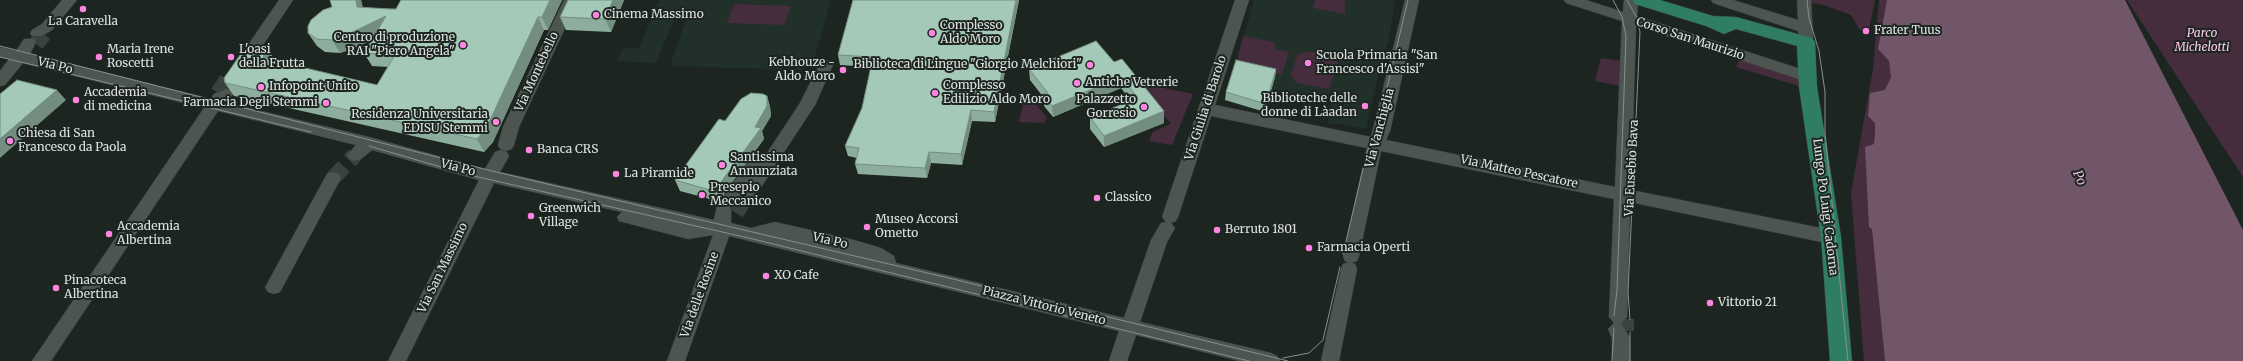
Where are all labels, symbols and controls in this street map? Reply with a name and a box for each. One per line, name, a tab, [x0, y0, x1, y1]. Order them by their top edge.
marker: La Caravella	[78, 4, 88, 14]
place label: Cinema Massimo	[604, 8, 704, 22]
marker: Cinema Massimo	[591, 10, 601, 20]
place label: La Caravella	[48, 15, 118, 29]
street label: Corso San Maurizio	[1634, 15, 1746, 63]
place label: Complesso Aldo Moro	[940, 19, 1002, 47]
place label: Frater Tuus	[1874, 24, 1941, 38]
marker: Frater Tuus	[1861, 26, 1871, 36]
park label: Parco Michelotti	[2174, 27, 2230, 55]
marker: Complesso Aldo Moro	[927, 28, 937, 38]
street label: Via Montebello	[512, 30, 562, 114]
place label: Centro di produzione RAI "Piero Angela"	[334, 31, 455, 59]
marker: Centro di produzione RAI "Piero Angela"	[458, 40, 468, 50]
place label: Maria Irene Roscetti	[107, 43, 174, 71]
place label: L'oasi della Frutta	[239, 43, 305, 71]
place label: Scuola Primaria "San Francesco d'Assisi"	[1316, 49, 1438, 77]
marker: Maria Irene Roscetti	[94, 52, 104, 62]
marker: L'oasi della Frutta	[226, 52, 236, 62]
street label: Via Giulia di Barolo	[1182, 54, 1230, 162]
street label: Via Po	[36, 55, 74, 77]
place label: Kebhouze - Aldo Moro	[768, 56, 835, 84]
place label: Biblioteca di Lingue "Giorgio Melchiori"	[853, 58, 1082, 72]
marker: Scuola Primaria "San Francesco d'Assisi"	[1303, 58, 1313, 68]
marker: Biblioteca di Lingue "Giorgio Melchiori"	[1085, 60, 1095, 70]
marker: Kebhouze - Aldo Moro	[838, 65, 848, 75]
place label: Antiche Vetrerie	[1085, 76, 1178, 90]
marker: Antiche Vetrerie	[1072, 78, 1082, 88]
place label: Complesso Edilizio Aldo Moro	[943, 79, 1050, 107]
place label: Infopoint Unito	[269, 80, 358, 94]
marker: Infopoint Unito	[256, 82, 266, 92]
place label: Accademia di medicina	[84, 86, 152, 114]
street label: Via Vanchiglia	[1362, 87, 1398, 169]
marker: Complesso Edilizio Aldo Moro	[930, 88, 940, 98]
place label: Biblioteche delle donne di Làadan	[1261, 92, 1357, 120]
place label: Palazzetto Gorresio	[1076, 93, 1136, 121]
marker: Accademia di medicina	[71, 95, 81, 105]
place label: Farmacia Degli Stemmi	[183, 96, 318, 110]
marker: Farmacia Degli Stemmi	[321, 98, 331, 108]
marker: Biblioteche delle donne di Làadan	[1360, 101, 1370, 111]
marker: Palazzetto Gorresio	[1139, 102, 1149, 112]
place label: Residenza Universitaria EDISU Stemmi	[351, 108, 488, 136]
marker: Residenza Universitaria EDISU Stemmi	[491, 117, 501, 127]
street label: Via Eusebio Bava	[1622, 119, 1642, 217]
place label: Chiesa di San Francesco da Paola	[18, 127, 126, 155]
marker: Chiesa di San Francesco da Paola	[5, 136, 15, 146]
street label: Lungo Po Luigi Cadorna	[1809, 138, 1841, 276]
place label: Banca CRS	[537, 143, 598, 157]
marker: Banca CRS	[524, 145, 534, 155]
place label: Santissima Annunziata	[730, 151, 797, 179]
street label: Via Matteo Pescatore	[1459, 153, 1579, 191]
street label: Via Po	[439, 156, 477, 180]
marker: Santissima Annunziata	[717, 160, 727, 170]
place label: La Piramide	[624, 167, 694, 181]
water label: Po	[2069, 168, 2089, 188]
marker: La Piramide	[611, 169, 621, 179]
place label: Presepio Meccanico	[710, 181, 771, 209]
marker: Presepio Meccanico	[697, 190, 707, 200]
place label: Classico	[1105, 191, 1151, 205]
marker: Classico	[1092, 193, 1102, 203]
place label: Greenwich Village	[539, 202, 601, 230]
marker: Greenwich Village	[526, 211, 536, 221]
place label: Museo Accorsi Ometto	[875, 213, 958, 241]
place label: Accademia Albertina	[117, 220, 180, 248]
street label: Via San Massimo	[415, 221, 471, 315]
marker: Museo Accorsi Ometto	[862, 222, 872, 232]
place label: Berruto 1801	[1225, 223, 1297, 237]
marker: Berruto 1801	[1212, 225, 1222, 235]
marker: Accademia Albertina	[104, 229, 114, 239]
street label: Via Po	[811, 230, 849, 252]
place label: Farmacia Operti	[1317, 241, 1410, 255]
marker: Farmacia Operti	[1304, 243, 1314, 253]
street label: Via delle Rosine	[678, 250, 722, 340]
place label: XO Cafe	[774, 269, 819, 283]
marker: XO Cafe	[761, 271, 771, 281]
place label: Pinacoteca Albertina	[64, 274, 126, 302]
marker: Pinacoteca Albertina	[51, 283, 61, 293]
street label: Piazza Vittorio Veneto	[981, 284, 1107, 328]
place label: Vittorio 21	[1718, 296, 1777, 310]
marker: Vittorio 21	[1705, 298, 1715, 308]

